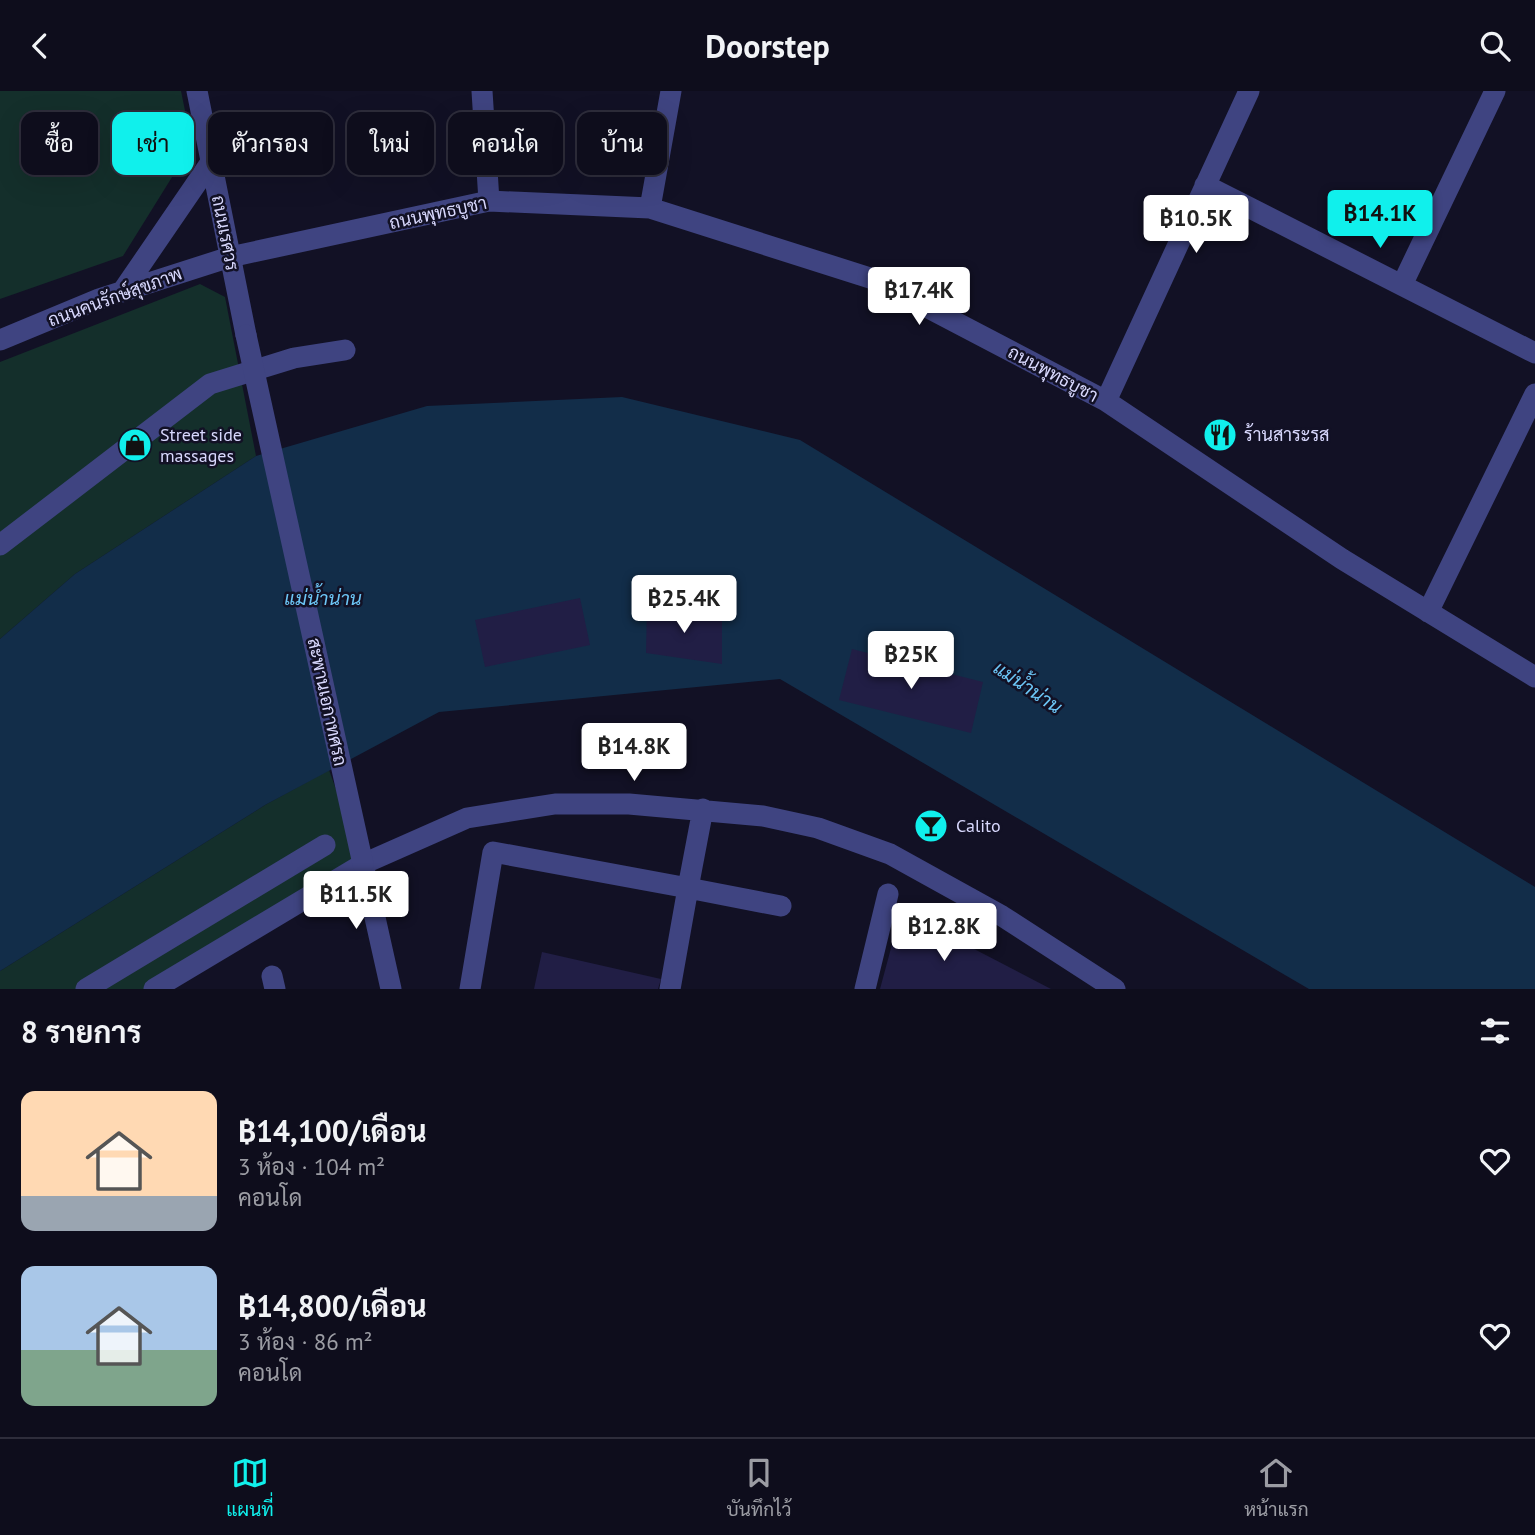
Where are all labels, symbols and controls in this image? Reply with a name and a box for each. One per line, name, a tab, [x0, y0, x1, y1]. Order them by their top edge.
text: Doorstep	[705, 25, 830, 67]
icon: back	[21, 27, 59, 65]
icon: search	[1476, 27, 1514, 65]
chip: ซื้อ	[21, 112, 98, 175]
chip: เช่า	[112, 112, 194, 175]
chip: ตัวกรอง	[208, 112, 333, 175]
chip: ใหม่	[347, 112, 434, 175]
chip: คอนโด	[448, 112, 563, 175]
chip: บ้าน	[577, 112, 667, 175]
street label: ถนนพุทธบูชา	[387, 191, 489, 236]
pin: ฿14.1K	[1323, 191, 1437, 250]
street label: ถนนเรศวร	[207, 193, 244, 273]
pin: ฿10.5K	[1139, 195, 1253, 255]
text: ฿14.1K	[1344, 198, 1416, 227]
text: ฿10.5K	[1160, 203, 1232, 232]
street label: ถนนคนรักษ์สุขภาพ	[44, 261, 185, 332]
pin: ฿17.4K	[862, 267, 976, 327]
text: ฿17.4K	[884, 275, 954, 304]
street label: ถนนพุทธบูชา	[1003, 340, 1102, 409]
restaurant icon: ร้านสาระรส	[1201, 416, 1239, 454]
place label: Street side massages	[160, 423, 242, 467]
place label: ร้านสาระรส	[1244, 423, 1330, 446]
shop icon: Street side massages	[116, 426, 154, 464]
pin: ฿25.4K	[627, 575, 741, 635]
water label: แม่น้ำน่าน	[284, 583, 362, 610]
text: ฿25.4K	[648, 583, 720, 612]
pin: ฿25K	[870, 631, 952, 691]
street label: สะพานเอกาทศรถ	[303, 636, 352, 768]
text: ฿25K	[884, 639, 938, 668]
water label: แม่น้ำน่าน	[989, 653, 1068, 719]
pin: ฿14.8K	[577, 723, 691, 783]
text: ฿14.8K	[598, 731, 670, 760]
bar icon: Calito	[912, 807, 950, 845]
place label: Calito	[956, 814, 1001, 837]
pin: ฿11.5K	[299, 871, 413, 931]
text: ฿11.5K	[320, 879, 392, 908]
pin: ฿12.8K	[887, 903, 1001, 963]
text: ฿12.8K	[908, 911, 980, 940]
text: 8 รายการ	[21, 1012, 142, 1051]
icon: filters	[1476, 1012, 1514, 1050]
text: ฿14,100/เดือน	[238, 1111, 427, 1150]
icon: home	[77, 1119, 161, 1203]
icon: heart	[1476, 1142, 1514, 1180]
text: 3 ห้อง · 104 m²	[238, 1152, 385, 1181]
text: คอนโด	[238, 1183, 302, 1212]
text: ฿14,800/เดือน	[238, 1286, 427, 1325]
icon: home	[77, 1294, 161, 1378]
icon: heart	[1476, 1317, 1514, 1355]
text: 3 ห้อง · 86 m²	[238, 1327, 373, 1356]
text: คอนโด	[238, 1358, 302, 1387]
tab: แผนที่	[226, 1454, 274, 1521]
tab: บันทึกไว้	[726, 1454, 791, 1521]
tab: หน้าแรก	[1244, 1454, 1309, 1521]

